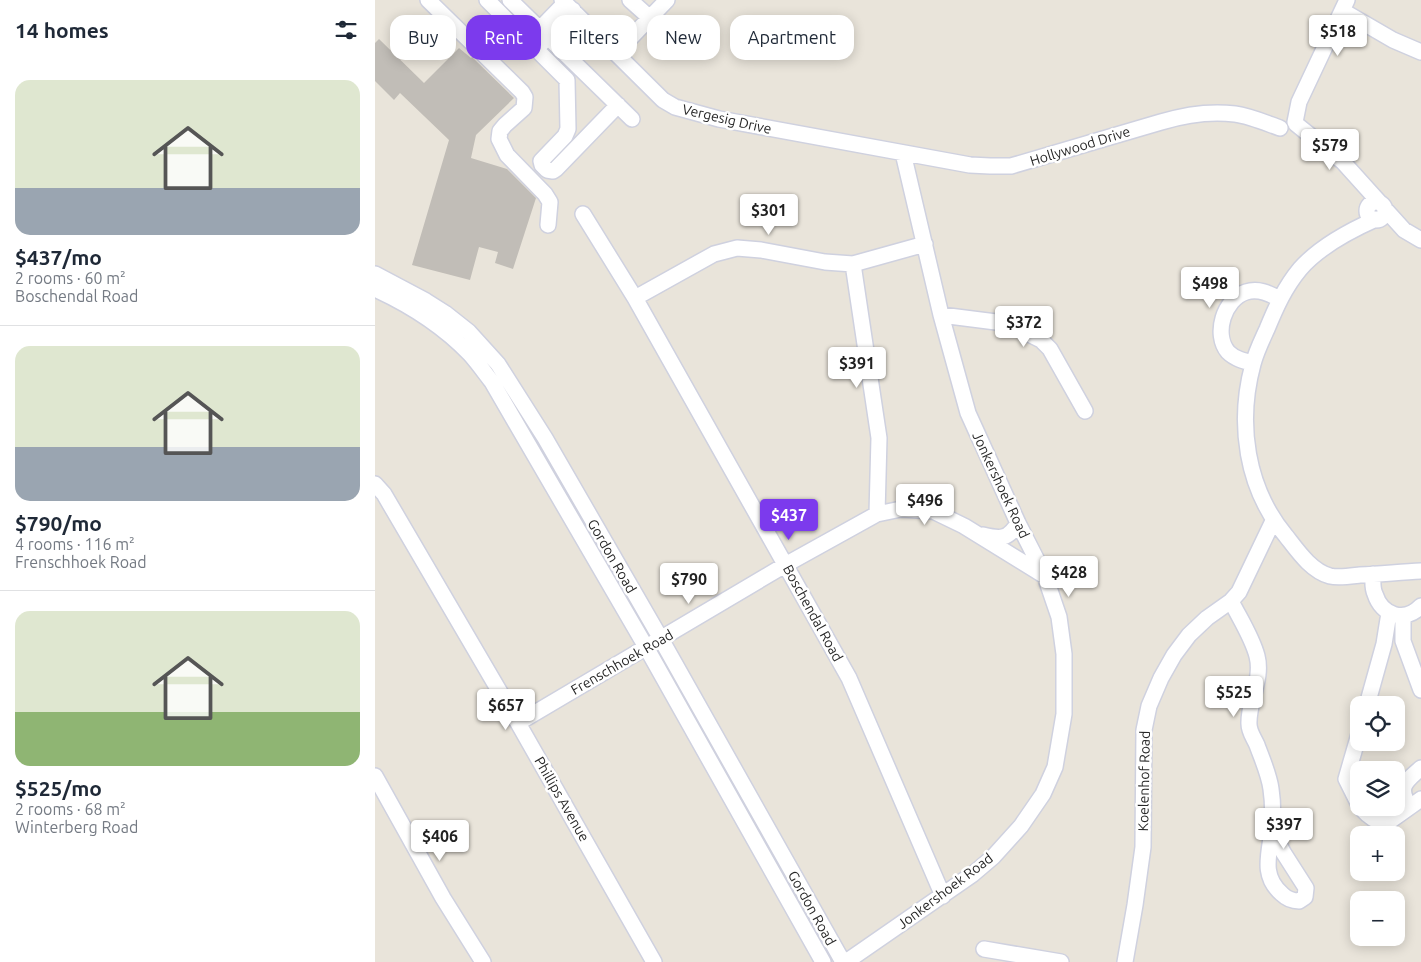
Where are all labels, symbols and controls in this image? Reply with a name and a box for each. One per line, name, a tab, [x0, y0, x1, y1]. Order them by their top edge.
chip: Buy	[390, 15, 456, 60]
chip: Rent	[466, 15, 541, 60]
chip: Filters	[551, 15, 637, 60]
chip: New	[647, 15, 720, 60]
chip: Apartment	[730, 15, 854, 60]
pin: $518	[1308, 15, 1368, 57]
icon: filters	[332, 16, 360, 44]
text: 14 homes	[15, 18, 109, 42]
text: $518	[1320, 22, 1356, 40]
street label: Vergesig Drive	[681, 101, 773, 137]
icon: home	[143, 113, 233, 203]
street label: Hollywood Drive	[1028, 123, 1132, 169]
pin: $579	[1300, 128, 1360, 171]
text: $579	[1312, 136, 1348, 154]
pin: $301	[739, 194, 799, 236]
text: $301	[751, 201, 787, 219]
text: $437/mo	[15, 245, 102, 269]
pin: $498	[1180, 266, 1240, 309]
text: 2 rooms · 60 m²	[15, 269, 126, 287]
text: $498	[1192, 274, 1228, 292]
text: Boschendal Road	[15, 287, 138, 305]
pin: $372	[994, 306, 1054, 348]
text: $372	[1006, 313, 1042, 331]
pin: $391	[827, 346, 887, 389]
text: $391	[839, 354, 875, 372]
icon: home	[143, 378, 233, 468]
street label: Jonkershoek Road	[969, 429, 1033, 541]
pin: $496	[895, 484, 955, 526]
text: $496	[907, 491, 943, 509]
pin: $437	[759, 498, 819, 541]
text: $437	[771, 506, 807, 524]
text: $790/mo	[15, 511, 102, 535]
street label: Gordon Road	[584, 516, 640, 596]
text: 4 rooms · 116 m²	[15, 535, 135, 553]
text: Frenschhoek Road	[15, 553, 147, 571]
pin: $428	[1039, 556, 1099, 598]
pin: $790	[659, 562, 719, 605]
street label: Boschendal Road	[780, 562, 846, 664]
text: $428	[1051, 563, 1087, 581]
text: $790	[671, 570, 707, 588]
street label: Frenschhoek Road	[568, 626, 676, 698]
icon: home	[143, 643, 233, 733]
pin: $525	[1204, 676, 1264, 718]
text: $525	[1216, 683, 1252, 701]
pin: $657	[476, 688, 536, 731]
text: $657	[488, 696, 524, 714]
map controls	[1350, 696, 1405, 946]
button: locate	[1350, 696, 1405, 751]
street label: Koelenhof Road	[1135, 731, 1153, 831]
street label: Phillips Avenue	[531, 754, 593, 844]
button: layers	[1350, 761, 1405, 816]
text: $525/mo	[15, 776, 102, 800]
text: 2 rooms · 68 m²	[15, 800, 126, 818]
pin: $397	[1254, 808, 1314, 850]
text: $397	[1266, 815, 1302, 833]
text: Winterberg Road	[15, 818, 138, 836]
pin: $406	[410, 820, 470, 862]
button: +	[1350, 826, 1405, 881]
text: $406	[422, 827, 458, 845]
street label: Jonkershoek Road	[894, 850, 996, 932]
street label: Gordon Road	[785, 868, 839, 948]
button: −	[1350, 891, 1405, 946]

